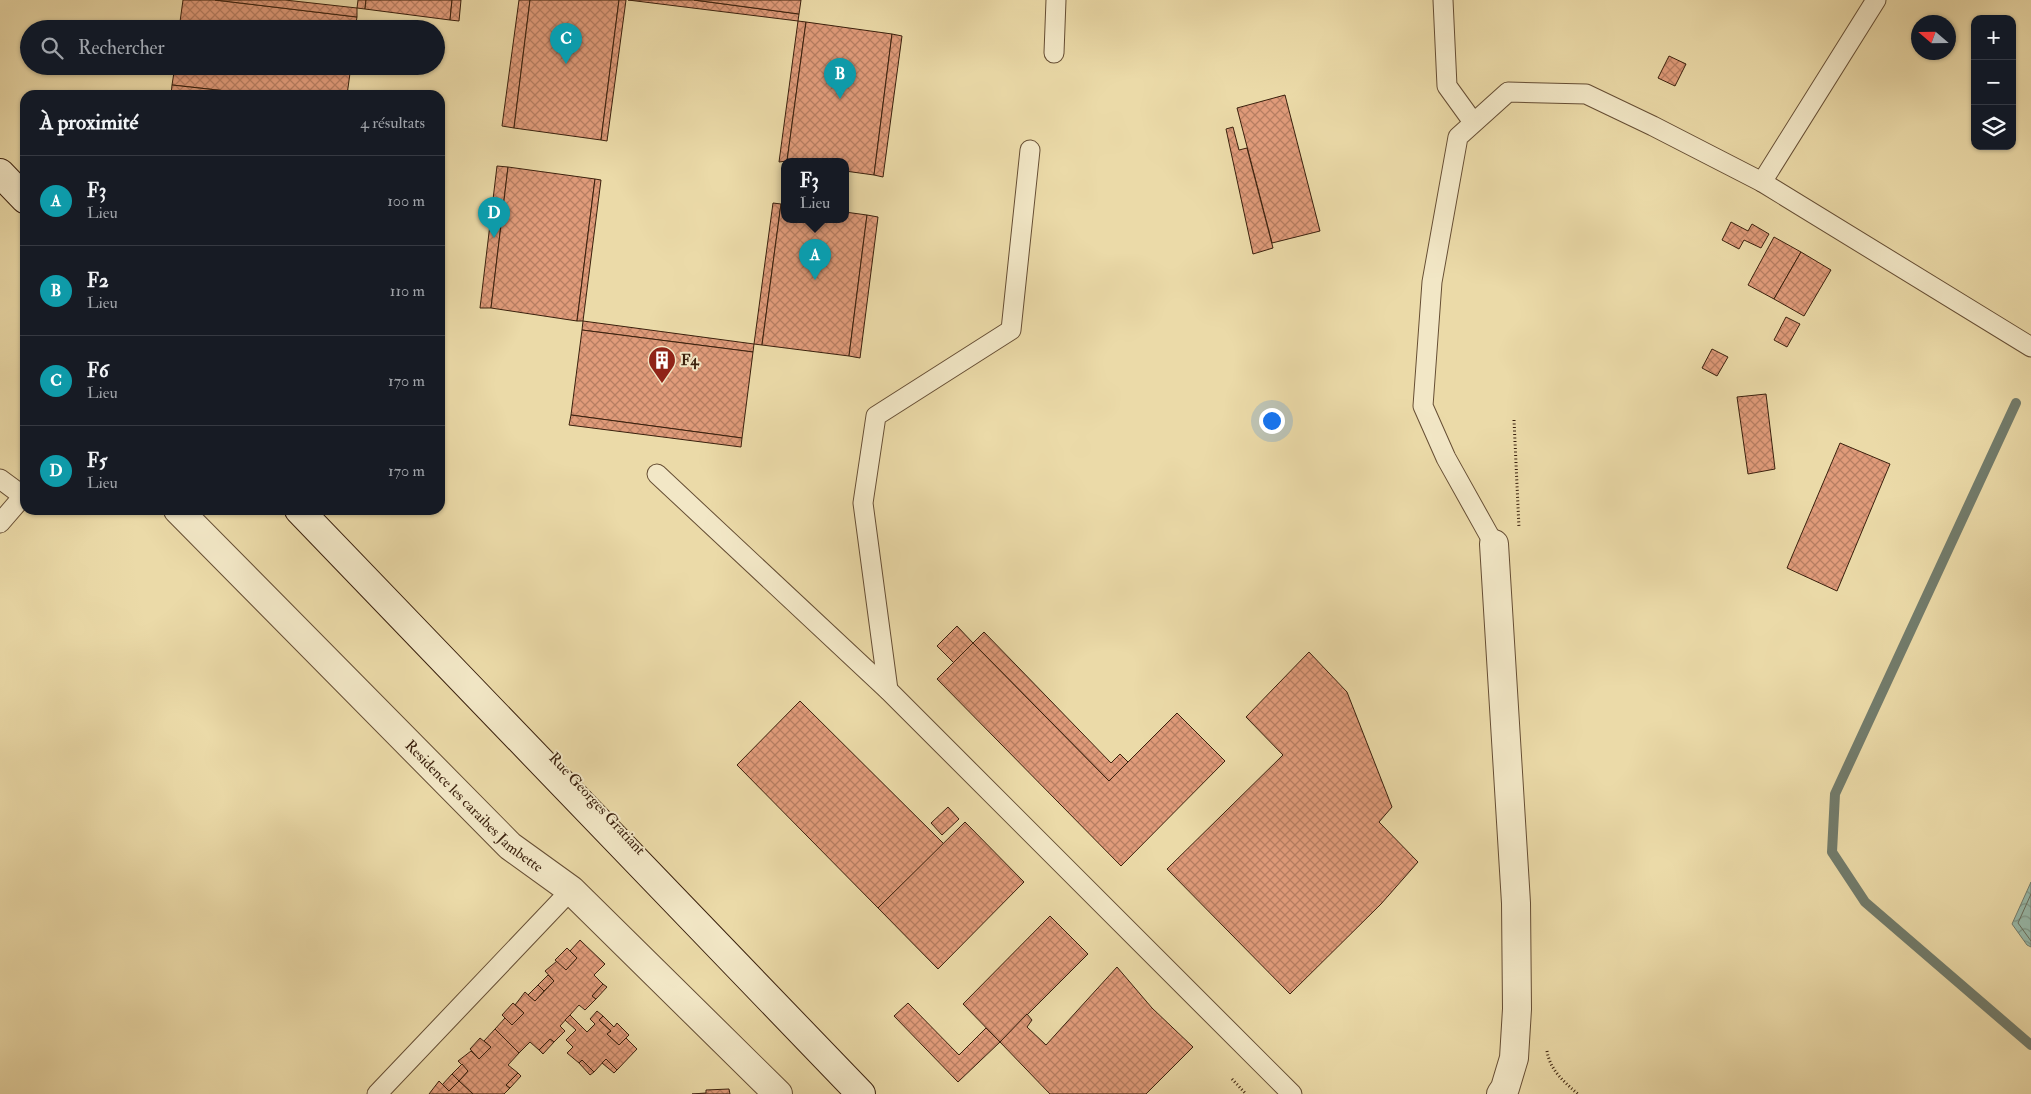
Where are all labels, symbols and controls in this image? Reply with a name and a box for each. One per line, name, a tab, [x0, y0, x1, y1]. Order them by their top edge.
north arrow	[1911, 15, 1956, 60]
map controls	[1971, 15, 2016, 150]
button: +	[1971, 15, 2016, 60]
search box	[20, 20, 445, 75]
pin: C	[550, 23, 582, 64]
icon: search	[38, 34, 66, 62]
text: Rechercher	[78, 36, 165, 60]
pin: B	[824, 58, 856, 99]
button: −	[1971, 60, 2016, 105]
button: layers	[1971, 105, 2016, 150]
text: À proximité	[40, 109, 138, 136]
text: 4 résultats	[360, 113, 425, 133]
popup	[781, 158, 849, 223]
text: F3	[800, 169, 819, 193]
text: F3	[87, 179, 106, 203]
text: A	[51, 191, 61, 211]
text: 100 m	[387, 191, 425, 211]
text: Lieu	[800, 193, 830, 213]
pin: D	[478, 197, 510, 238]
text: Lieu	[87, 203, 118, 223]
pin: A	[799, 239, 831, 280]
text: F2	[87, 269, 109, 293]
text: B	[51, 281, 61, 301]
text: 110 m	[390, 281, 425, 301]
text: Lieu	[87, 293, 118, 313]
building icon: F4	[647, 345, 677, 384]
place label: F4	[681, 351, 699, 370]
text: F6	[87, 359, 109, 383]
text: C	[50, 371, 62, 391]
text: 170 m	[388, 371, 425, 391]
text: Lieu	[87, 383, 118, 403]
your location	[1259, 408, 1285, 434]
text: F5	[87, 449, 107, 473]
text: D	[49, 461, 63, 481]
text: 170 m	[388, 461, 425, 481]
text: Lieu	[87, 473, 118, 493]
street label: Residence les caraibes Jambette	[401, 736, 547, 876]
street label: Rue Georges Gratiant	[545, 749, 649, 859]

